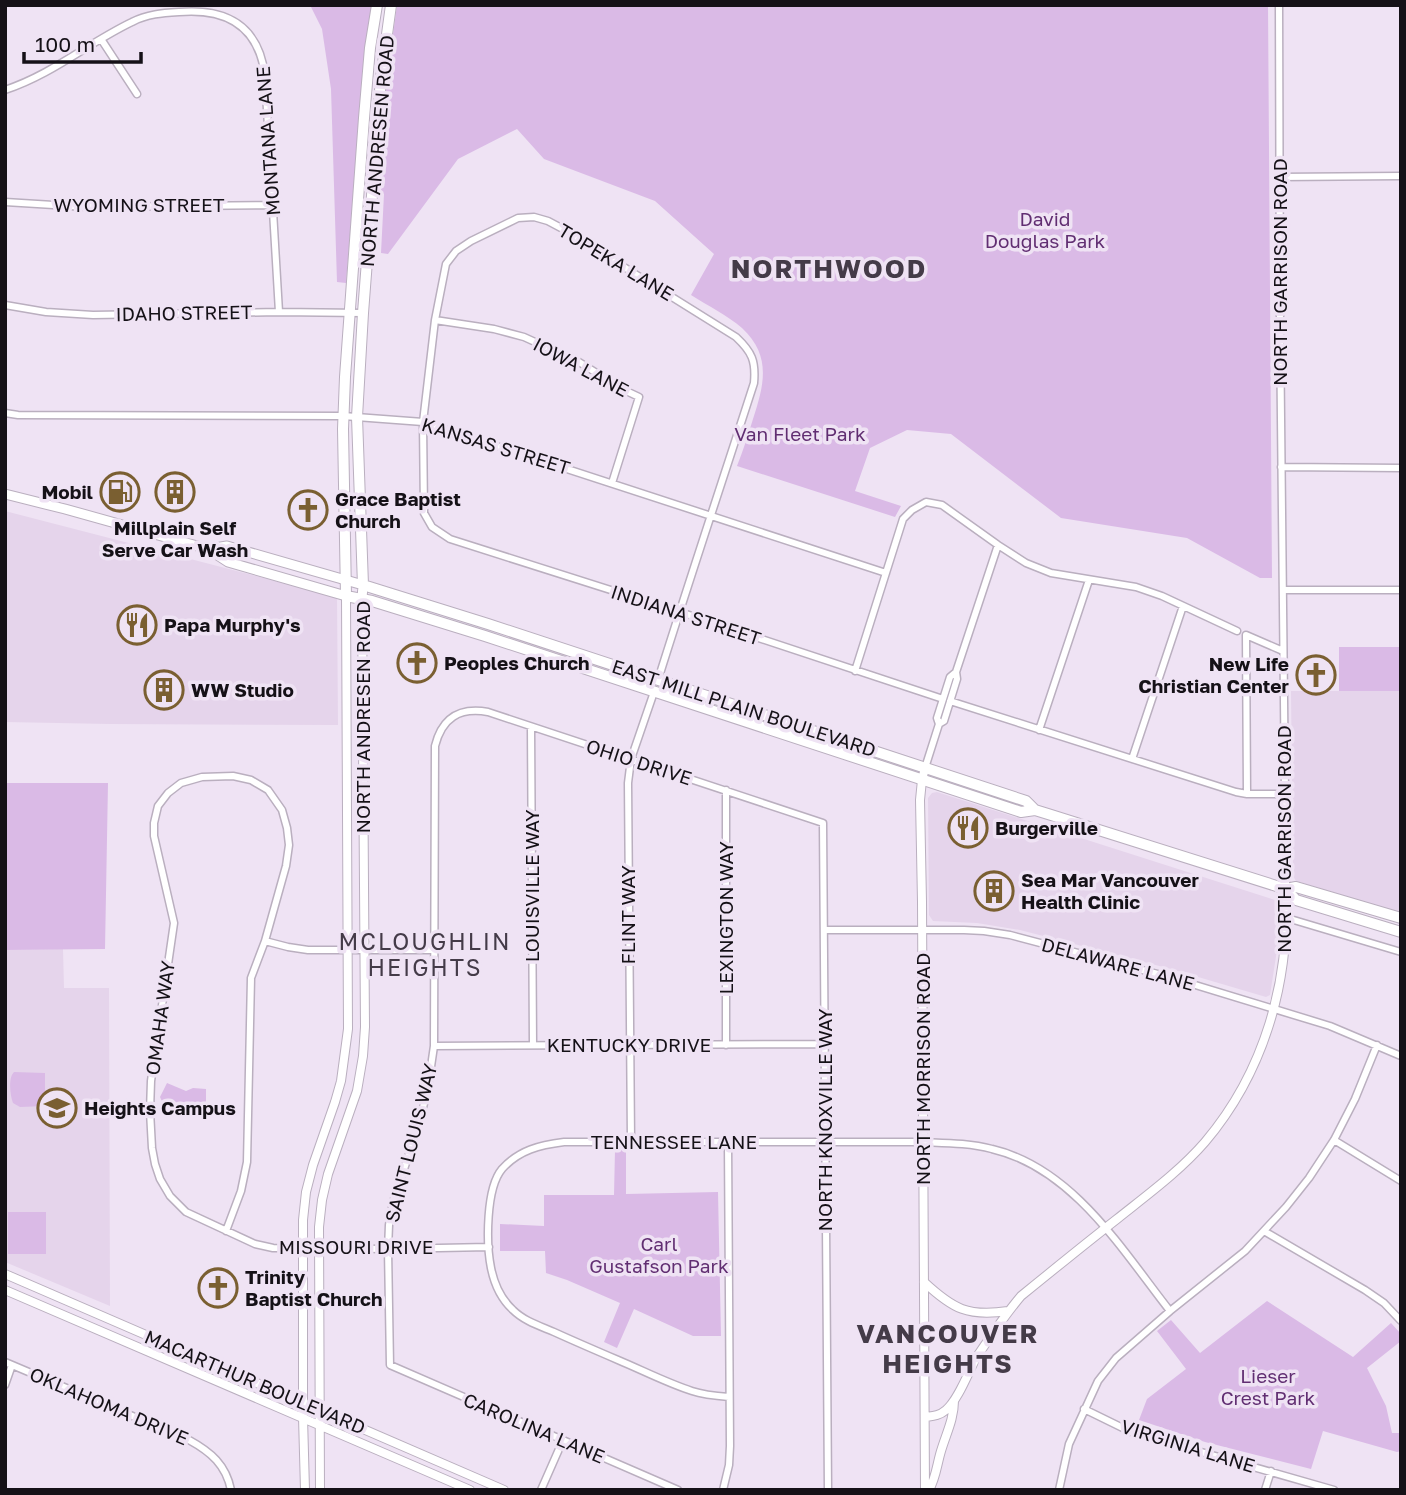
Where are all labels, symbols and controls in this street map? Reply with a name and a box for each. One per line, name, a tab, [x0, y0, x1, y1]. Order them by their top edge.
scale bar	[24, 21, 142, 65]
text: 100 m	[35, 31, 95, 57]
street label: NORTH ANDRESEN ROAD	[355, 34, 398, 268]
street label: MONTANA LANE	[251, 65, 284, 217]
street label: NORTH GARRISON ROAD	[1268, 158, 1291, 386]
street label: WYOMING STREET	[54, 193, 225, 216]
park label: David Douglas Park	[985, 207, 1106, 252]
street label: TOPEKA LANE	[554, 218, 678, 305]
district label: NORTHWOOD	[731, 253, 927, 284]
street label: IDAHO STREET	[115, 300, 253, 325]
street label: IOWA LANE	[530, 332, 633, 401]
street label: KANSAS STREET	[419, 412, 573, 479]
park label: Van Fleet Park	[734, 422, 866, 445]
fuel station icon: Mobil	[99, 471, 141, 513]
building icon: Millplain Self Serve Car Wash	[154, 471, 196, 513]
place label: Mobil	[41, 480, 93, 503]
place label: Grace Baptist Church	[335, 487, 461, 532]
church icon: Grace Baptist Church	[287, 489, 329, 531]
place label: Millplain Self Serve Car Wash	[102, 516, 248, 561]
street label: INDIANA STREET	[608, 579, 764, 650]
street label: NORTH ANDRESEN ROAD	[351, 601, 374, 833]
restaurant icon: Papa Murphy's	[116, 604, 158, 646]
place label: Papa Murphy's	[164, 613, 301, 636]
church icon: Peoples Church	[396, 642, 438, 684]
place label: Peoples Church	[444, 651, 590, 674]
place label: New Life Christian Center	[1138, 652, 1290, 697]
street label: EAST MILL PLAIN BOULEVARD	[609, 654, 879, 761]
church icon: New Life Christian Center	[1295, 654, 1337, 696]
building icon: WW Studio	[143, 669, 185, 711]
place label: WW Studio	[191, 678, 294, 701]
street label: NORTH GARRISON ROAD	[1272, 725, 1295, 953]
street label: OHIO DRIVE	[583, 734, 695, 789]
restaurant icon: Burgerville	[947, 807, 989, 849]
street label: LOUISVILLE WAY	[520, 810, 543, 962]
place label: Burgerville	[995, 816, 1098, 839]
street label: LEXINGTON WAY	[714, 841, 737, 995]
street label: FLINT WAY	[616, 865, 639, 965]
place label: Sea Mar Vancouver Health Clinic	[1021, 868, 1199, 913]
building icon: Sea Mar Vancouver Health Clinic	[973, 870, 1015, 912]
district label: MCLOUGHLIN HEIGHTS	[339, 927, 511, 981]
street label: DELAWARE LANE	[1039, 932, 1197, 995]
street label: NORTH MORRISON ROAD	[911, 953, 934, 1185]
street label: OMAHA WAY	[140, 959, 179, 1077]
street label: NORTH KNOXVILLE WAY	[813, 1009, 836, 1231]
street label: KENTUCKY DRIVE	[547, 1033, 711, 1056]
street label: SAINT LOUIS WAY	[380, 1061, 441, 1225]
school or university icon: Heights Campus	[36, 1087, 78, 1129]
place label: Heights Campus	[84, 1096, 236, 1119]
street label: TENNESSEE LANE	[591, 1130, 757, 1153]
park label: Carl Gustafson Park	[589, 1232, 729, 1277]
street label: MISSOURI DRIVE	[279, 1235, 433, 1258]
place label: Trinity Baptist Church	[245, 1265, 383, 1310]
church icon: Trinity Baptist Church	[197, 1267, 239, 1309]
district label: VANCOUVER HEIGHTS	[857, 1318, 1039, 1379]
street label: MACARTHUR BOULEVARD	[141, 1325, 369, 1439]
street label: OKLAHOMA DRIVE	[26, 1362, 192, 1449]
park label: Lieser Crest Park	[1221, 1364, 1316, 1409]
street label: CAROLINA LANE	[460, 1387, 608, 1468]
street label: VIRGINIA LANE	[1118, 1414, 1258, 1477]

